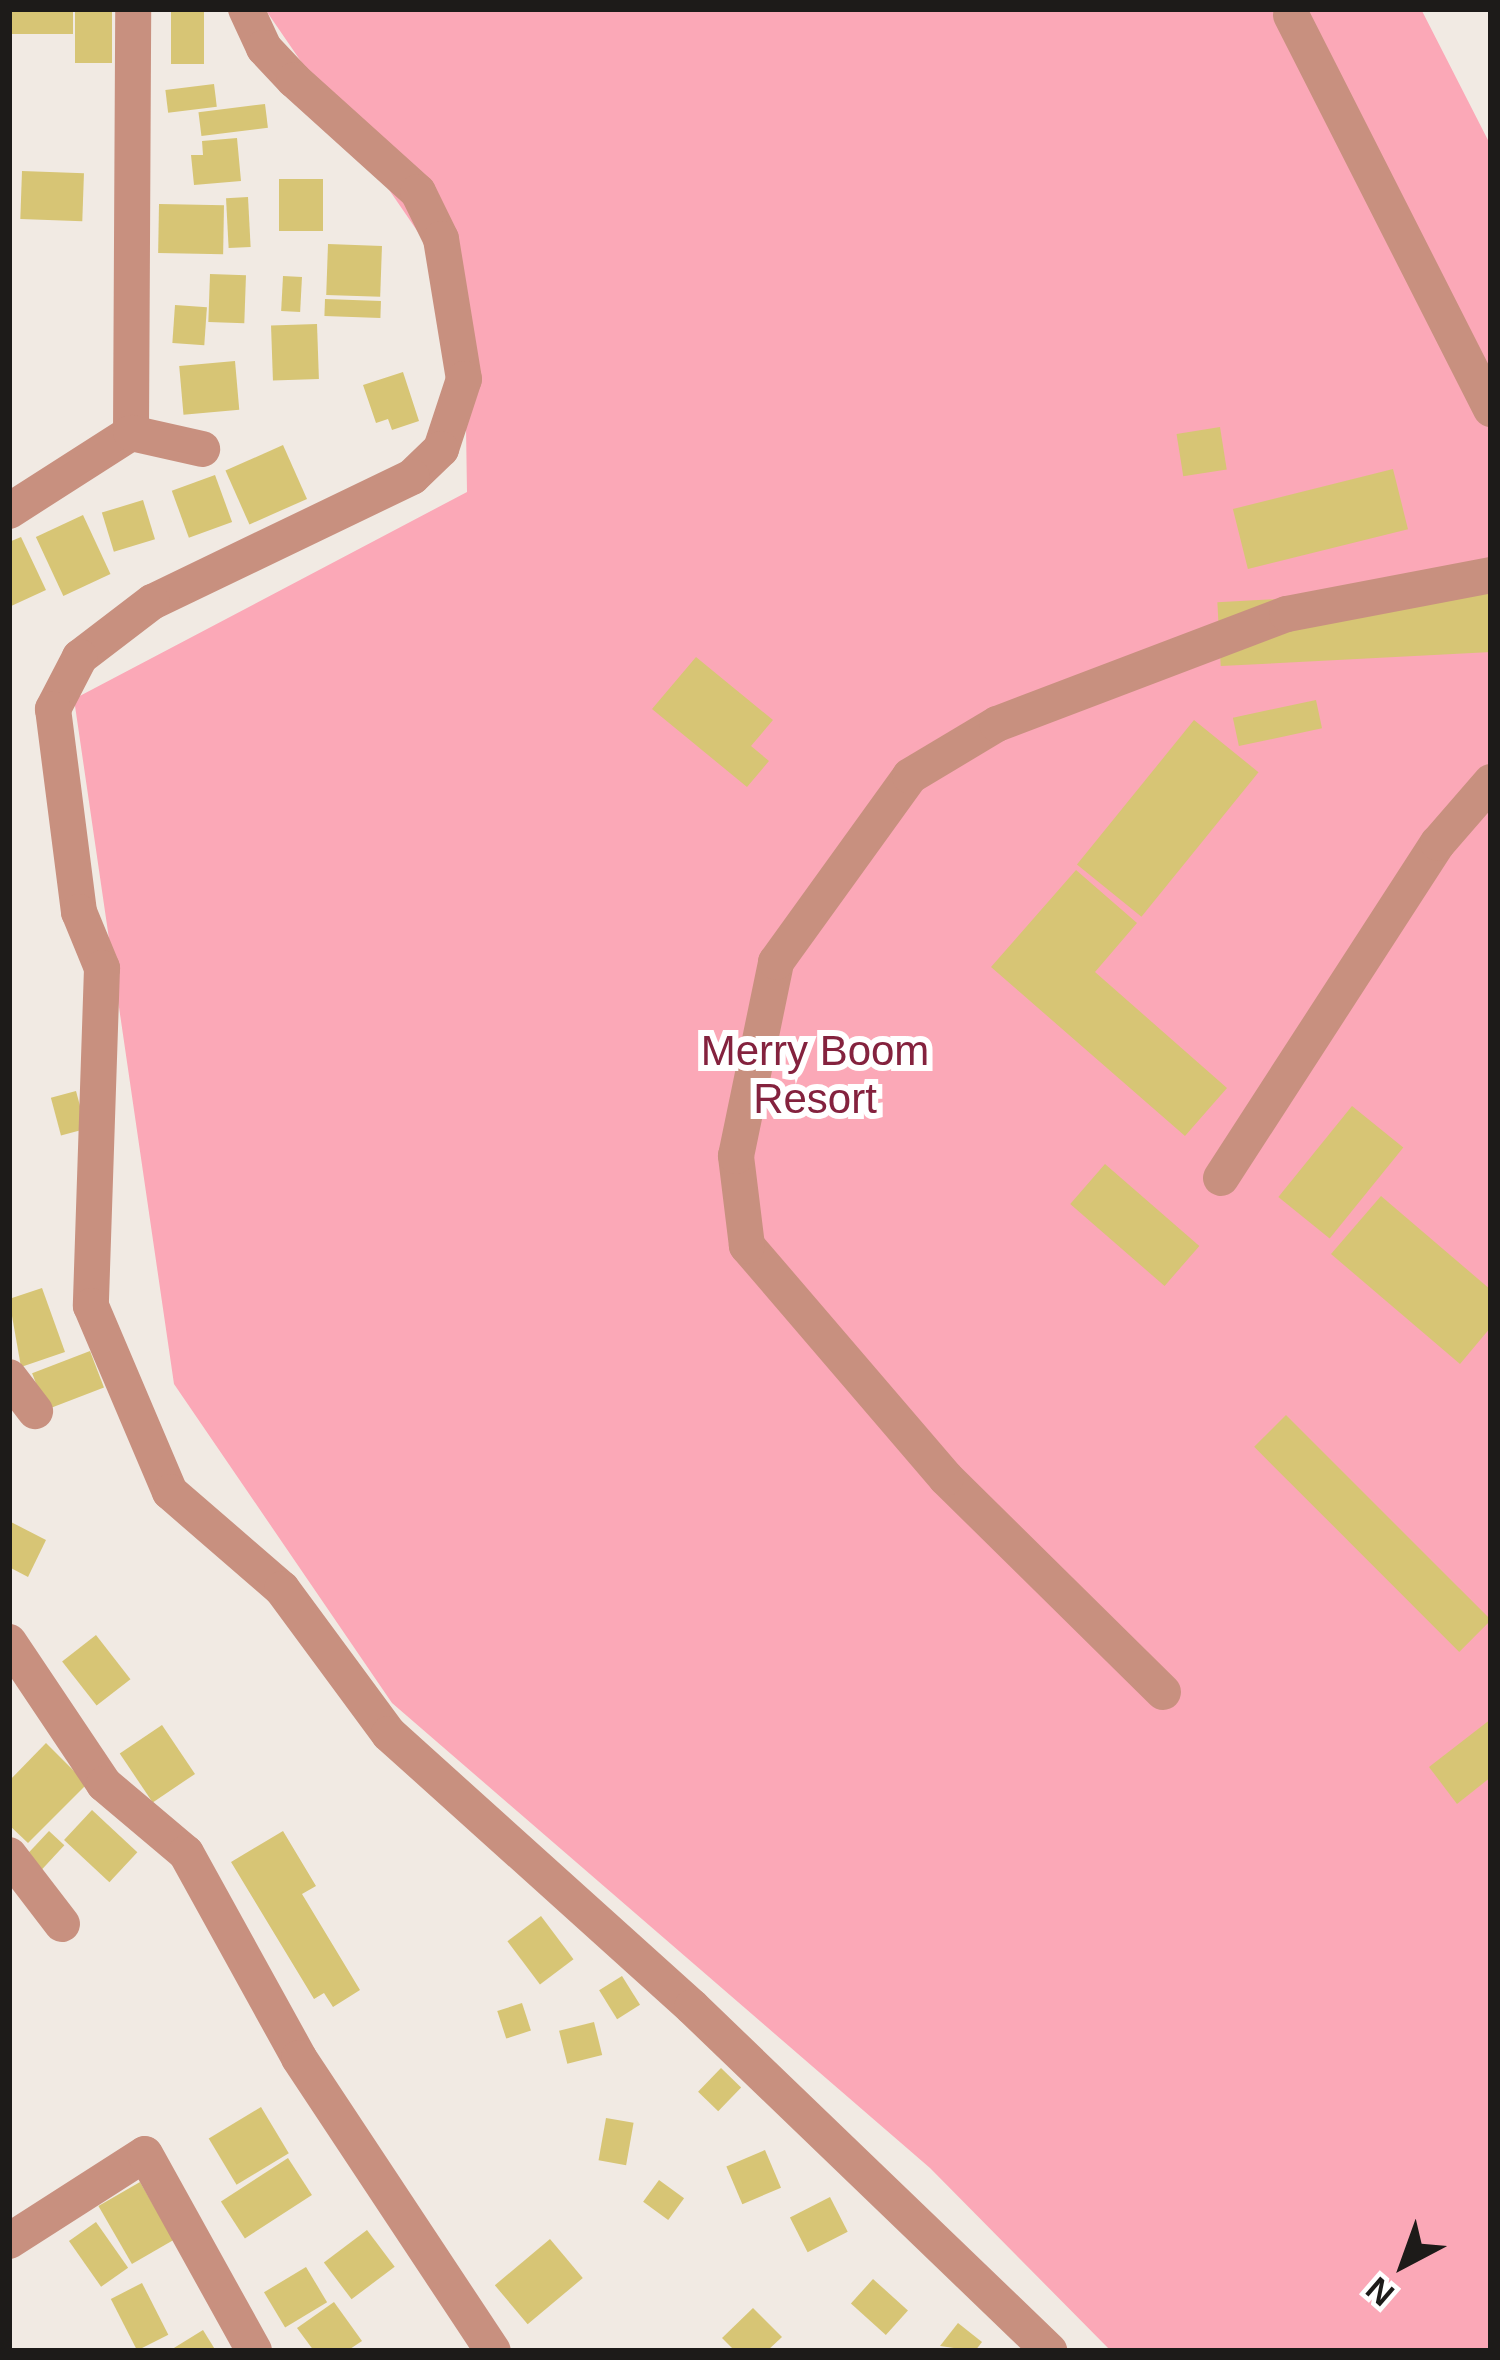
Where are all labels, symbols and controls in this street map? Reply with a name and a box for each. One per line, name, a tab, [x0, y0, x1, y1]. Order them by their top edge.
park label: Merry Boom Resort	[701, 1026, 929, 1124]
north arrow	[1344, 2204, 1464, 2324]
text: N	[1359, 2270, 1401, 2313]

